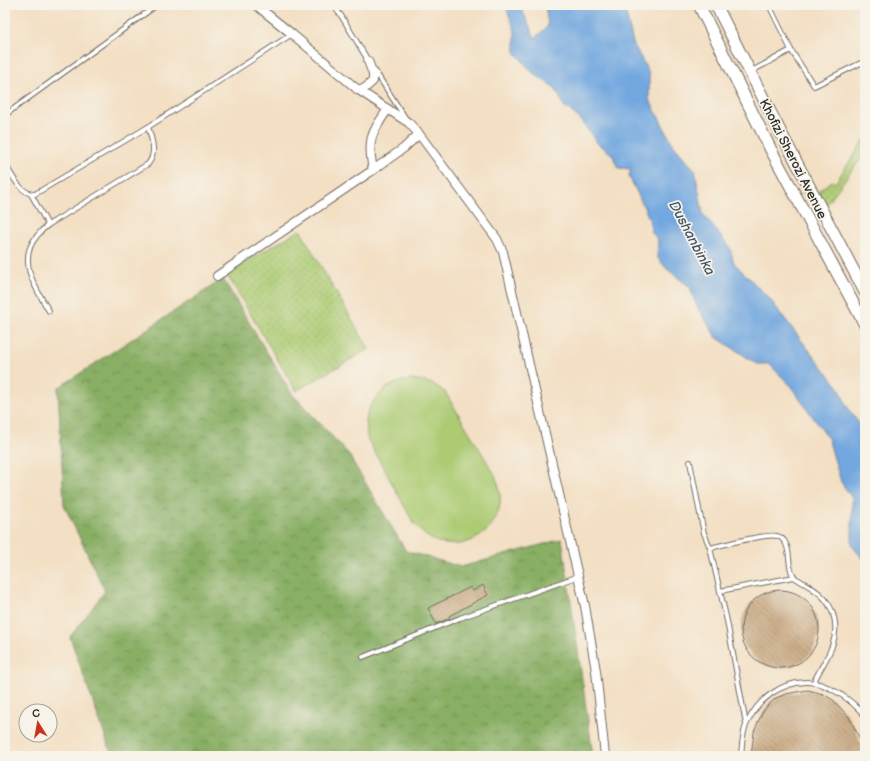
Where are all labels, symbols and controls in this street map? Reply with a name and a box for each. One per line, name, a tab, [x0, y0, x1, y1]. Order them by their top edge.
street label: Khofizi Sherozi Avenue	[756, 96, 830, 222]
water label: Dushanbinka	[665, 198, 719, 278]
north arrow	[18, 703, 58, 743]
text: С	[31, 706, 42, 721]

